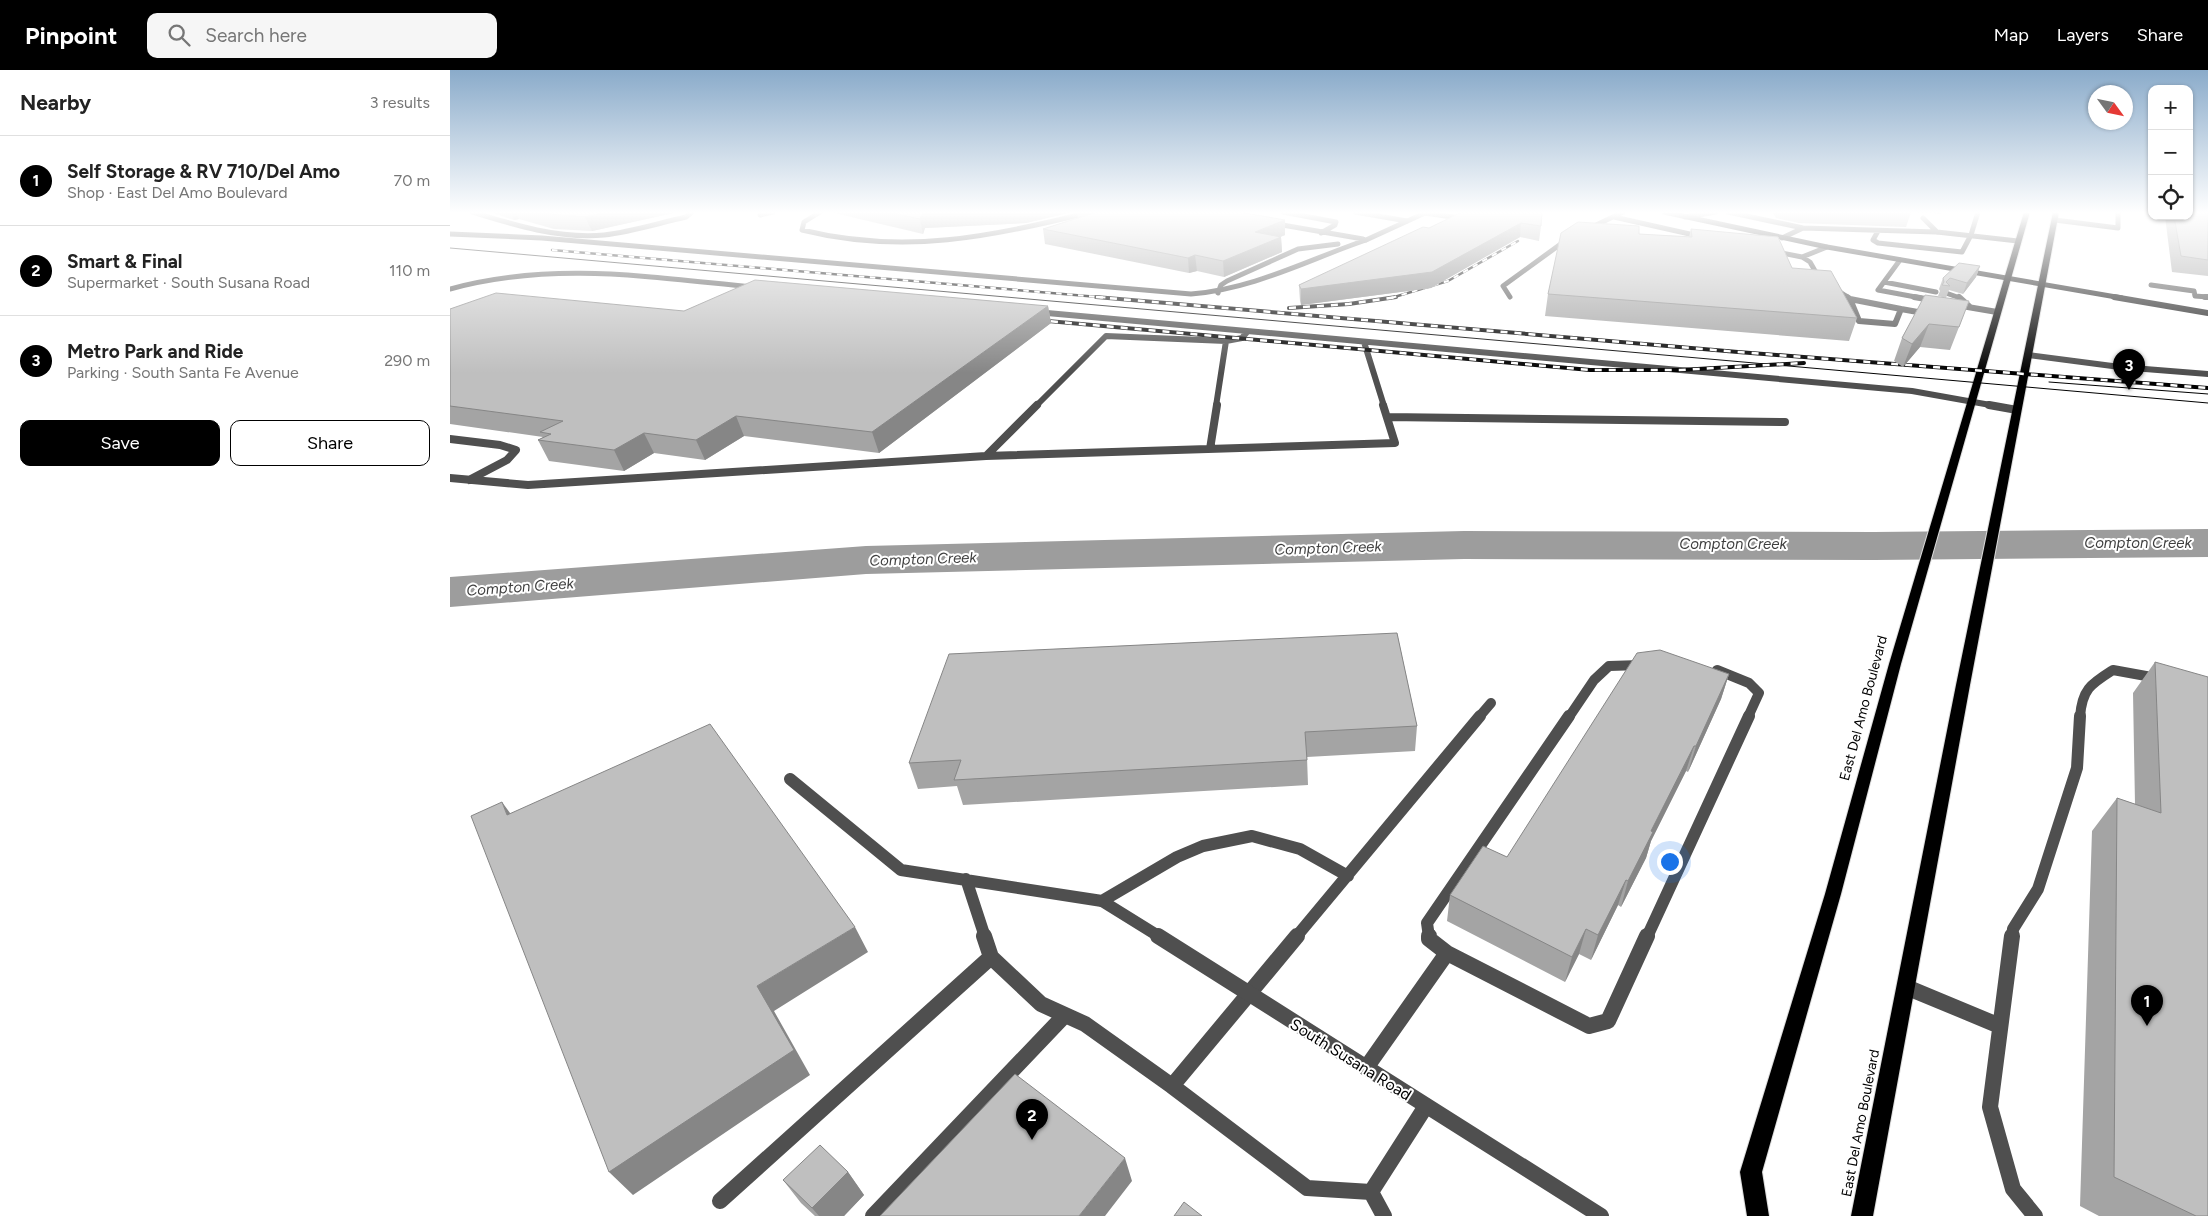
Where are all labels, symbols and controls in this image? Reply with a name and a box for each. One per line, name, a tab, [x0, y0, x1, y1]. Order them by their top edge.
search box	[147, 13, 497, 58]
text: Pinpoint	[25, 21, 117, 50]
icon: search	[165, 21, 193, 49]
text: Search here	[205, 24, 307, 47]
text: Map	[1994, 24, 2029, 46]
text: Layers	[2057, 24, 2109, 46]
text: Share	[2137, 24, 2183, 46]
north arrow	[2088, 85, 2133, 130]
map controls	[2148, 85, 2193, 220]
button: +	[2148, 85, 2193, 130]
text: Nearby	[20, 90, 91, 115]
text: 3 results	[370, 93, 430, 112]
button: −	[2148, 130, 2193, 175]
text: Self Storage & RV 710/Del Amo	[67, 160, 340, 183]
text: 1	[33, 171, 39, 190]
text: 70 m	[394, 171, 430, 190]
button: locate	[2148, 175, 2193, 220]
text: Shop · East Del Amo Boulevard	[67, 183, 288, 202]
text: Smart & Final	[67, 250, 183, 273]
text: 2	[31, 261, 41, 280]
text: 110 m	[389, 261, 430, 280]
text: Supermarket · South Susana Road	[67, 273, 310, 292]
text: Metro Park and Ride	[67, 340, 243, 363]
pin: 3	[2113, 349, 2145, 390]
text: 3	[32, 351, 40, 370]
text: 290 m	[384, 351, 430, 370]
text: Parking · South Santa Fe Avenue	[67, 363, 299, 382]
button: Save	[20, 420, 220, 466]
button: Share	[230, 420, 430, 466]
water label: Compton Creek	[2084, 534, 2192, 552]
water label: Compton Creek	[1679, 535, 1787, 553]
water label: Compton Creek	[1274, 537, 1383, 559]
water label: Compton Creek	[869, 548, 978, 570]
water label: Compton Creek	[466, 574, 575, 600]
street label: East Del Amo Boulevard	[1836, 634, 1891, 783]
your location	[1657, 849, 1683, 875]
pin: 1	[2131, 985, 2163, 1026]
street label: South Susana Road	[1287, 1014, 1415, 1104]
street label: East Del Amo Boulevard	[1838, 1048, 1883, 1198]
pin: 2	[1016, 1099, 1048, 1140]

